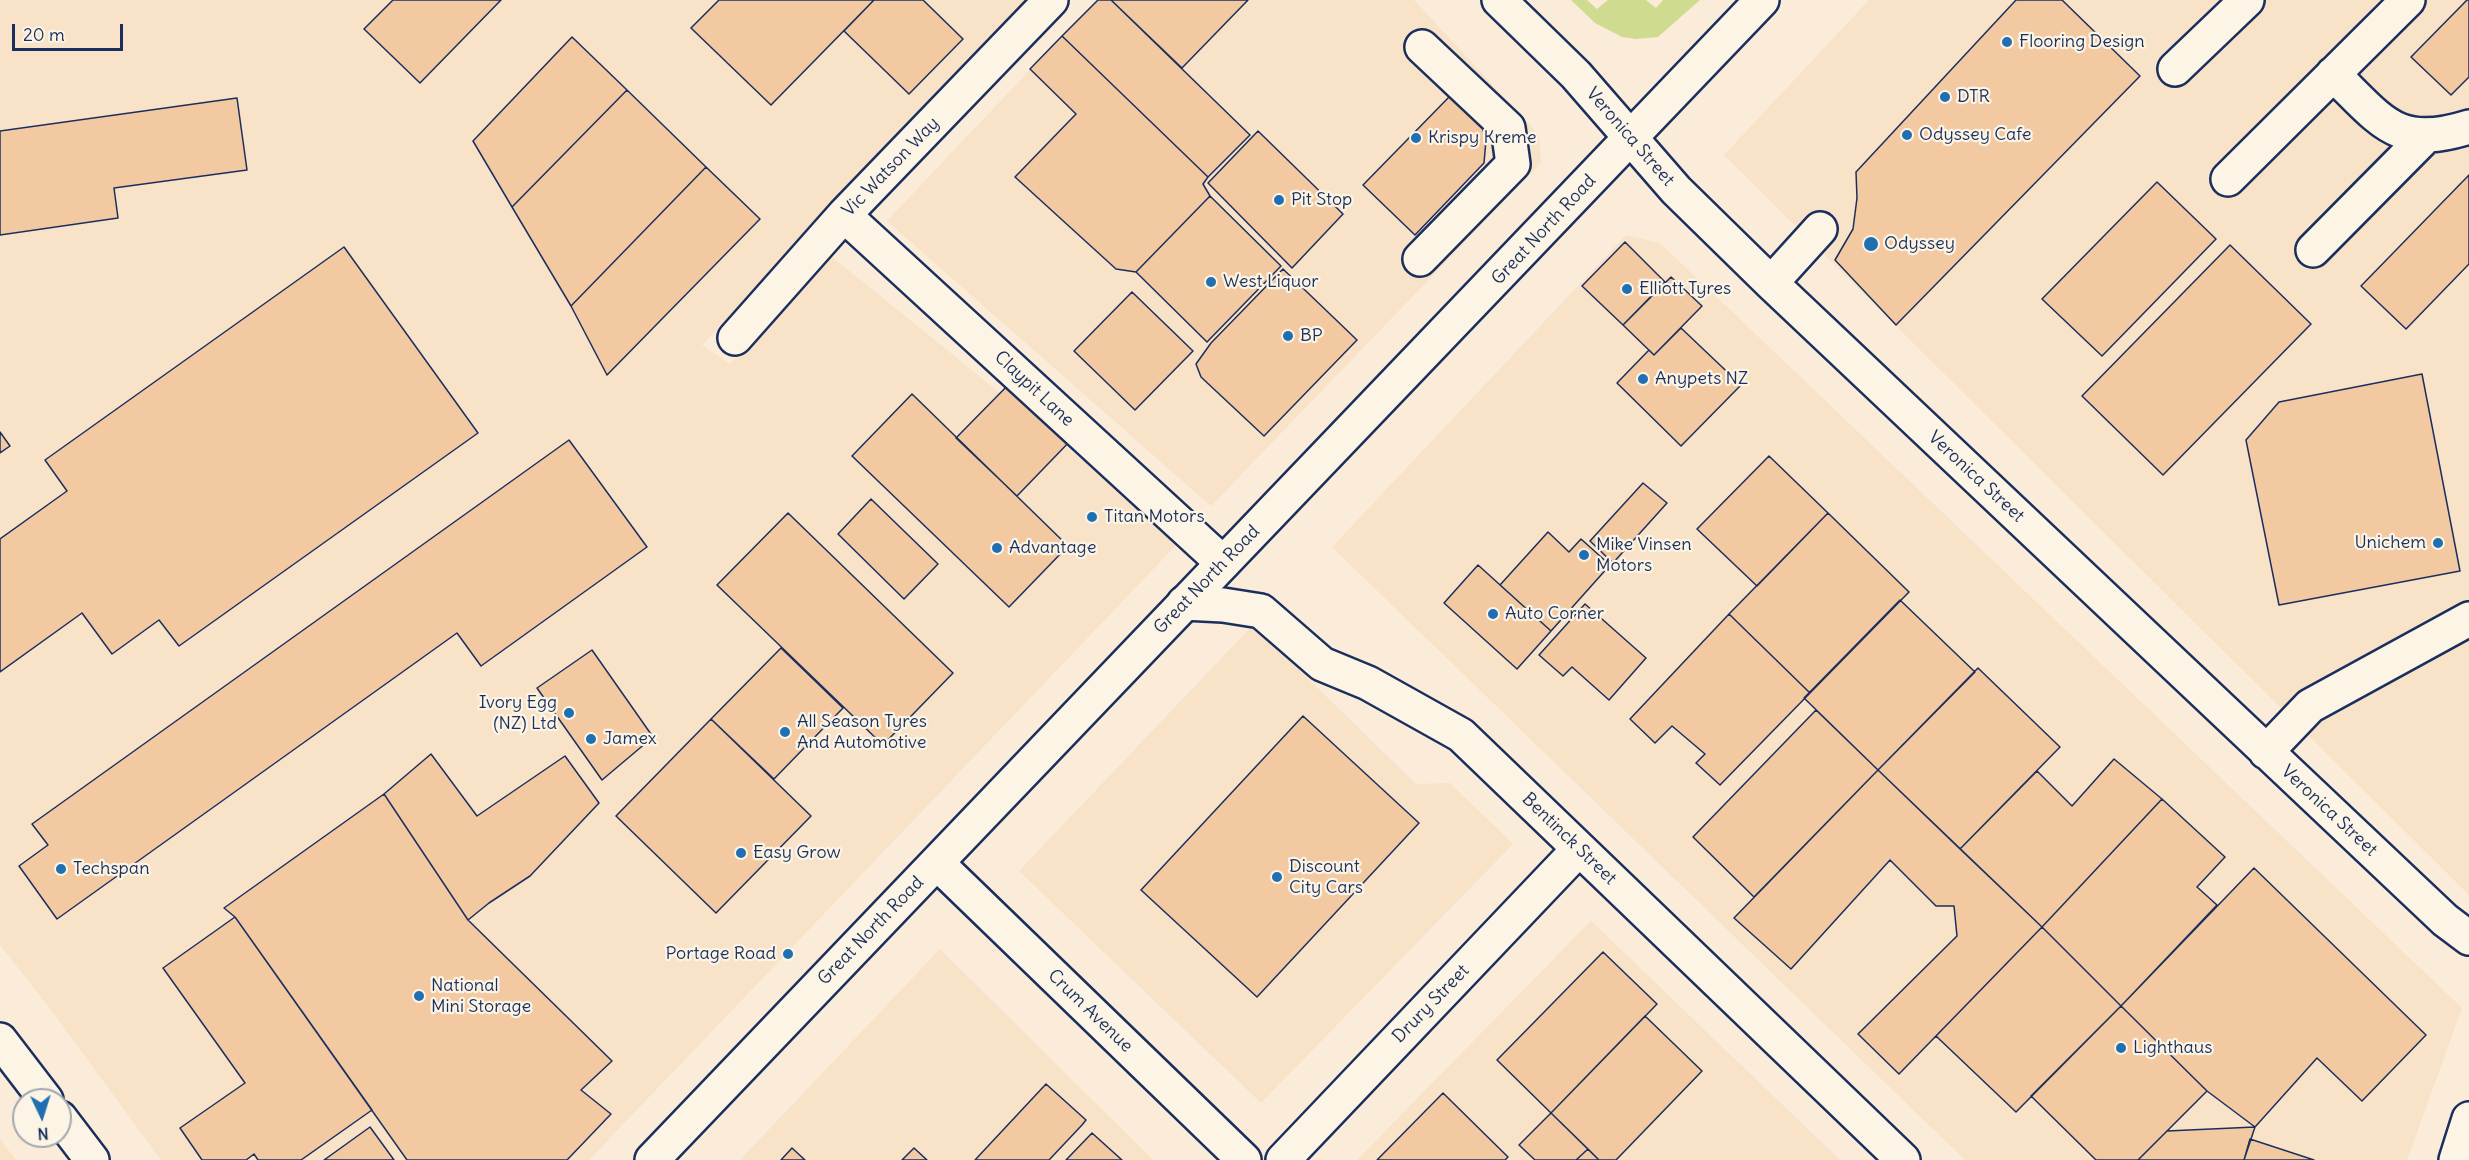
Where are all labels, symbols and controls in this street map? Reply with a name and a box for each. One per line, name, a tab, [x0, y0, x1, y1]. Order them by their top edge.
scale bar	[15, 12, 126, 50]
text: 20 m	[23, 23, 65, 46]
place label: Flooring Design	[2019, 31, 2145, 53]
marker: Flooring Design	[2000, 35, 2014, 49]
street label: Veronica Street	[1581, 83, 1679, 191]
place label: DTR	[1957, 86, 1990, 108]
marker: DTR	[1938, 90, 1952, 104]
street label: Vic Watson Way	[838, 113, 944, 221]
place label: Odyssey Cafe	[1919, 124, 2031, 146]
place label: Krispy Kreme	[1428, 127, 1537, 149]
marker: Odyssey Cafe	[1900, 128, 1914, 142]
marker: Krispy Kreme	[1409, 131, 1423, 145]
street label: Great North Road	[1487, 170, 1601, 290]
place label: Pit Stop	[1291, 189, 1352, 211]
marker: Pit Stop	[1272, 193, 1286, 207]
place label: Odyssey	[1884, 233, 1955, 255]
marker: Odyssey	[1862, 235, 1880, 253]
place label: West Liquor	[1223, 271, 1319, 293]
marker: West Liquor	[1204, 275, 1218, 289]
place label: Elliott Tyres	[1639, 278, 1731, 300]
marker: Elliott Tyres	[1620, 282, 1634, 296]
place label: BP	[1300, 325, 1323, 347]
marker: BP	[1281, 329, 1295, 343]
street label: Claypit Lane	[990, 347, 1078, 431]
place label: Anypets NZ	[1655, 368, 1748, 390]
marker: Anypets NZ	[1636, 372, 1650, 386]
street label: Veronica Street	[1923, 427, 2029, 527]
place label: Titan Motors	[1104, 506, 1205, 528]
marker: Titan Motors	[1085, 510, 1099, 524]
street label: Great North Road	[1150, 521, 1264, 639]
place label: Unichem	[2354, 532, 2426, 554]
place label: Mike Vinsen Motors	[1596, 534, 1692, 576]
marker: Unichem	[2431, 536, 2445, 550]
place label: Advantage	[1009, 537, 1096, 559]
marker: Advantage	[990, 541, 1004, 555]
marker: Mike Vinsen Motors	[1577, 548, 1591, 562]
place label: Auto Corner	[1505, 603, 1604, 625]
marker: Auto Corner	[1486, 607, 1500, 621]
place label: Ivory Egg (NZ) Ltd	[479, 692, 557, 734]
marker: Ivory Egg (NZ) Ltd	[562, 706, 576, 720]
place label: All Season Tyres And Automotive	[797, 711, 927, 754]
marker: All Season Tyres And Automotive	[778, 725, 792, 739]
place label: Jamex	[603, 728, 657, 750]
marker: Jamex	[584, 732, 598, 746]
street label: Veronica Street	[2276, 761, 2382, 861]
street label: Bentinck Street	[1517, 789, 1621, 889]
place label: Easy Grow	[753, 842, 841, 864]
marker: Easy Grow	[734, 846, 748, 860]
place label: Discount City Cars	[1289, 856, 1363, 898]
place label: Techspan	[73, 858, 150, 880]
marker: Techspan	[54, 862, 68, 876]
marker: Discount City Cars	[1270, 870, 1284, 884]
street label: Great North Road	[814, 872, 928, 990]
place label: Portage Road	[666, 943, 776, 965]
marker: Portage Road	[781, 947, 795, 961]
street label: Drury Street	[1388, 960, 1474, 1048]
street label: Crum Avenue	[1043, 965, 1137, 1057]
place label: National Mini Storage	[431, 975, 531, 1018]
marker: National Mini Storage	[412, 989, 426, 1003]
place label: Lighthaus	[2133, 1037, 2212, 1059]
marker: Lighthaus	[2114, 1041, 2128, 1055]
north arrow	[12, 1088, 72, 1148]
text: N	[37, 1124, 49, 1144]

